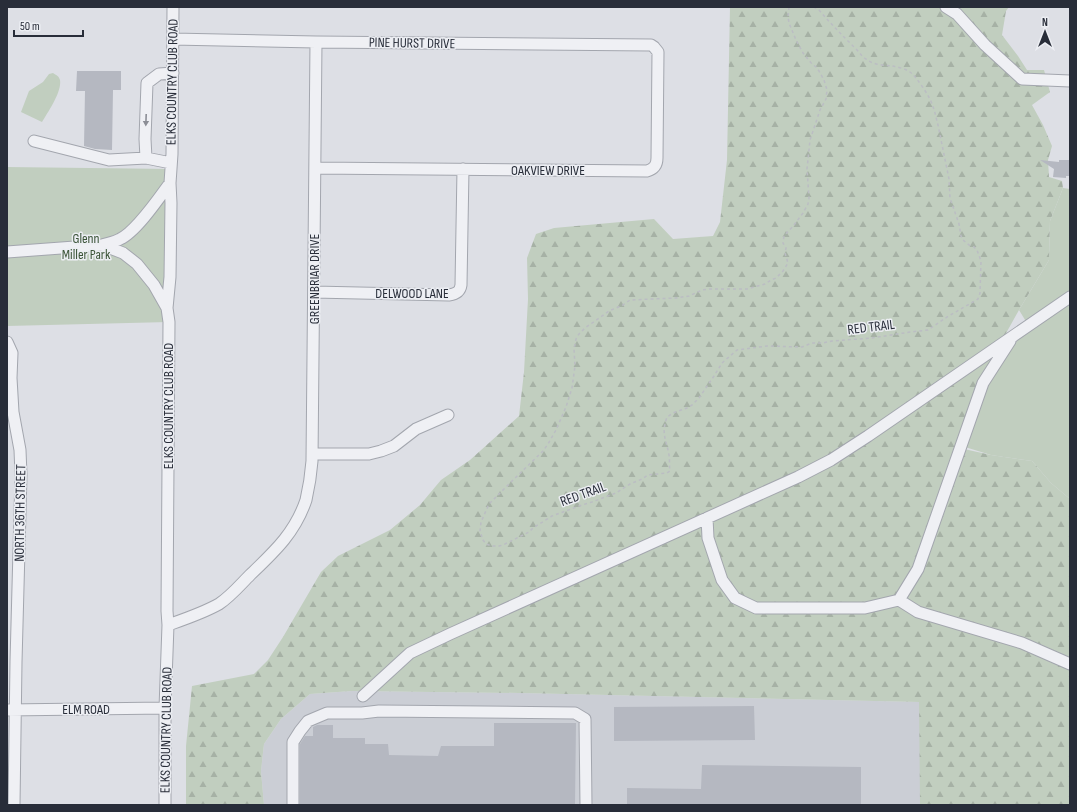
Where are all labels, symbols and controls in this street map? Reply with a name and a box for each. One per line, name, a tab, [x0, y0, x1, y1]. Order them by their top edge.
scale bar	[14, 12, 83, 38]
north arrow	[1025, 12, 1065, 52]
text: N	[1042, 16, 1048, 29]
text: 50 m	[20, 19, 40, 34]
street label: ELKS COUNTRY CLUB ROAD	[162, 19, 182, 145]
street label: PINE HURST DRIVE	[369, 34, 456, 52]
one-way arrow	[143, 114, 149, 127]
street label: OAKVIEW DRIVE	[511, 162, 585, 179]
park label: Glenn Miller Park	[62, 230, 111, 263]
street label: GREENBRIAR DRIVE	[306, 233, 323, 324]
street label: DELWOOD LANE	[375, 285, 449, 302]
street label: RED TRAIL	[846, 316, 896, 338]
street label: ELKS COUNTRY CLUB ROAD	[160, 343, 177, 469]
street label: NORTH 36TH STREET	[11, 464, 29, 562]
street label: RED TRAIL	[558, 478, 608, 510]
street label: ELKS COUNTRY CLUB ROAD	[156, 667, 176, 793]
street label: ELM ROAD	[62, 701, 110, 718]

